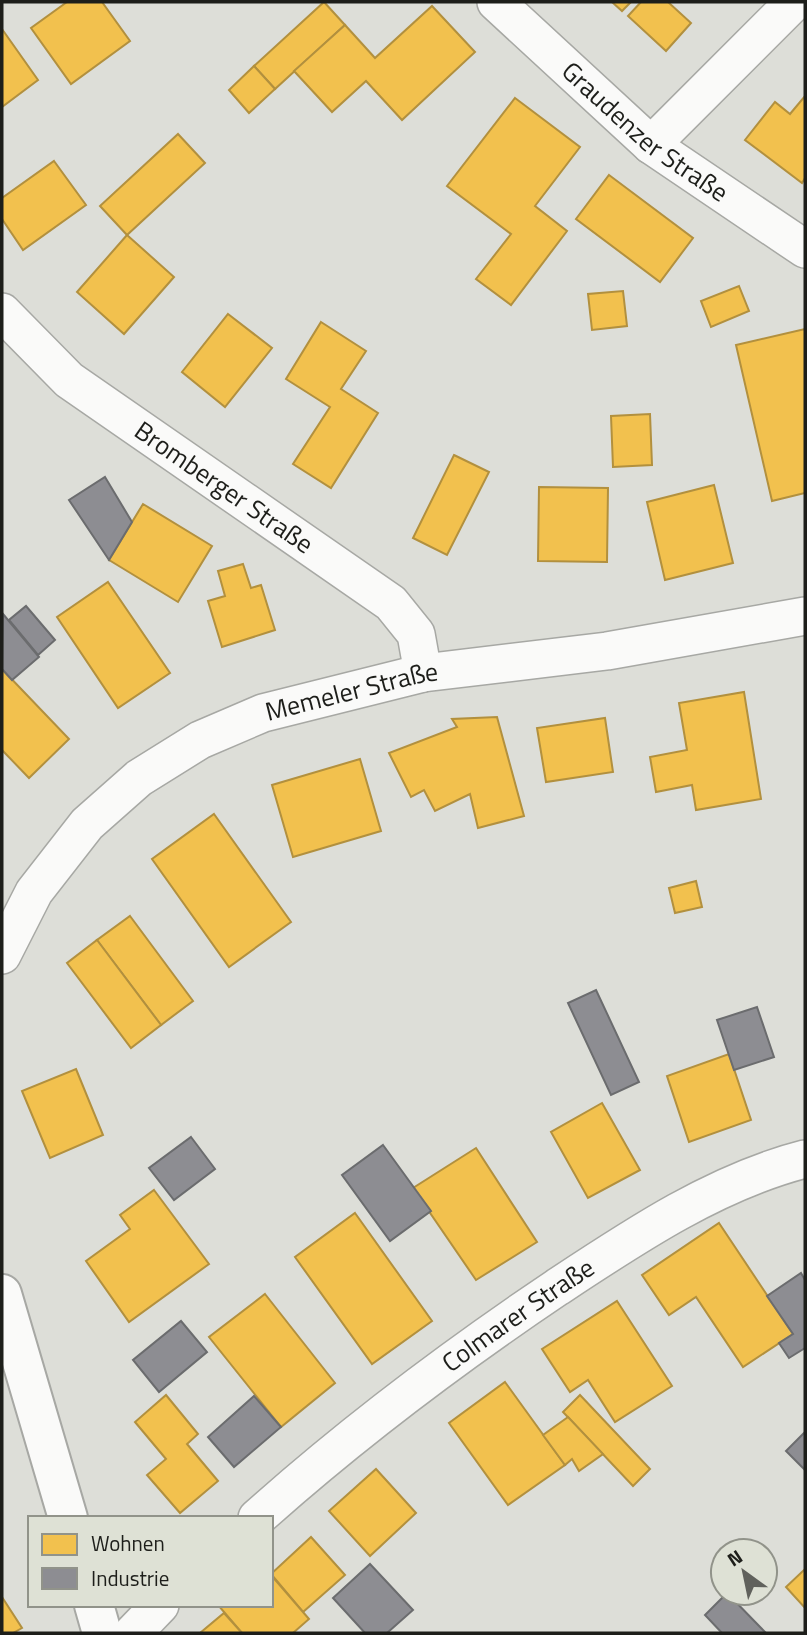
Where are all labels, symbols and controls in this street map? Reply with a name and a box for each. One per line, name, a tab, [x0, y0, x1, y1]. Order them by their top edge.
street label: Graudenzer Straße	[553, 52, 737, 211]
street label: Bromberger Straße	[127, 411, 322, 563]
street label: Memeler Straße	[261, 651, 440, 731]
street label: Colmarer Straße	[433, 1248, 602, 1381]
legend	[28, 1516, 273, 1607]
text: Wohnen	[91, 1527, 165, 1559]
north arrow	[709, 1537, 779, 1607]
text: N	[721, 1542, 748, 1573]
text: Industrie	[91, 1562, 169, 1594]

